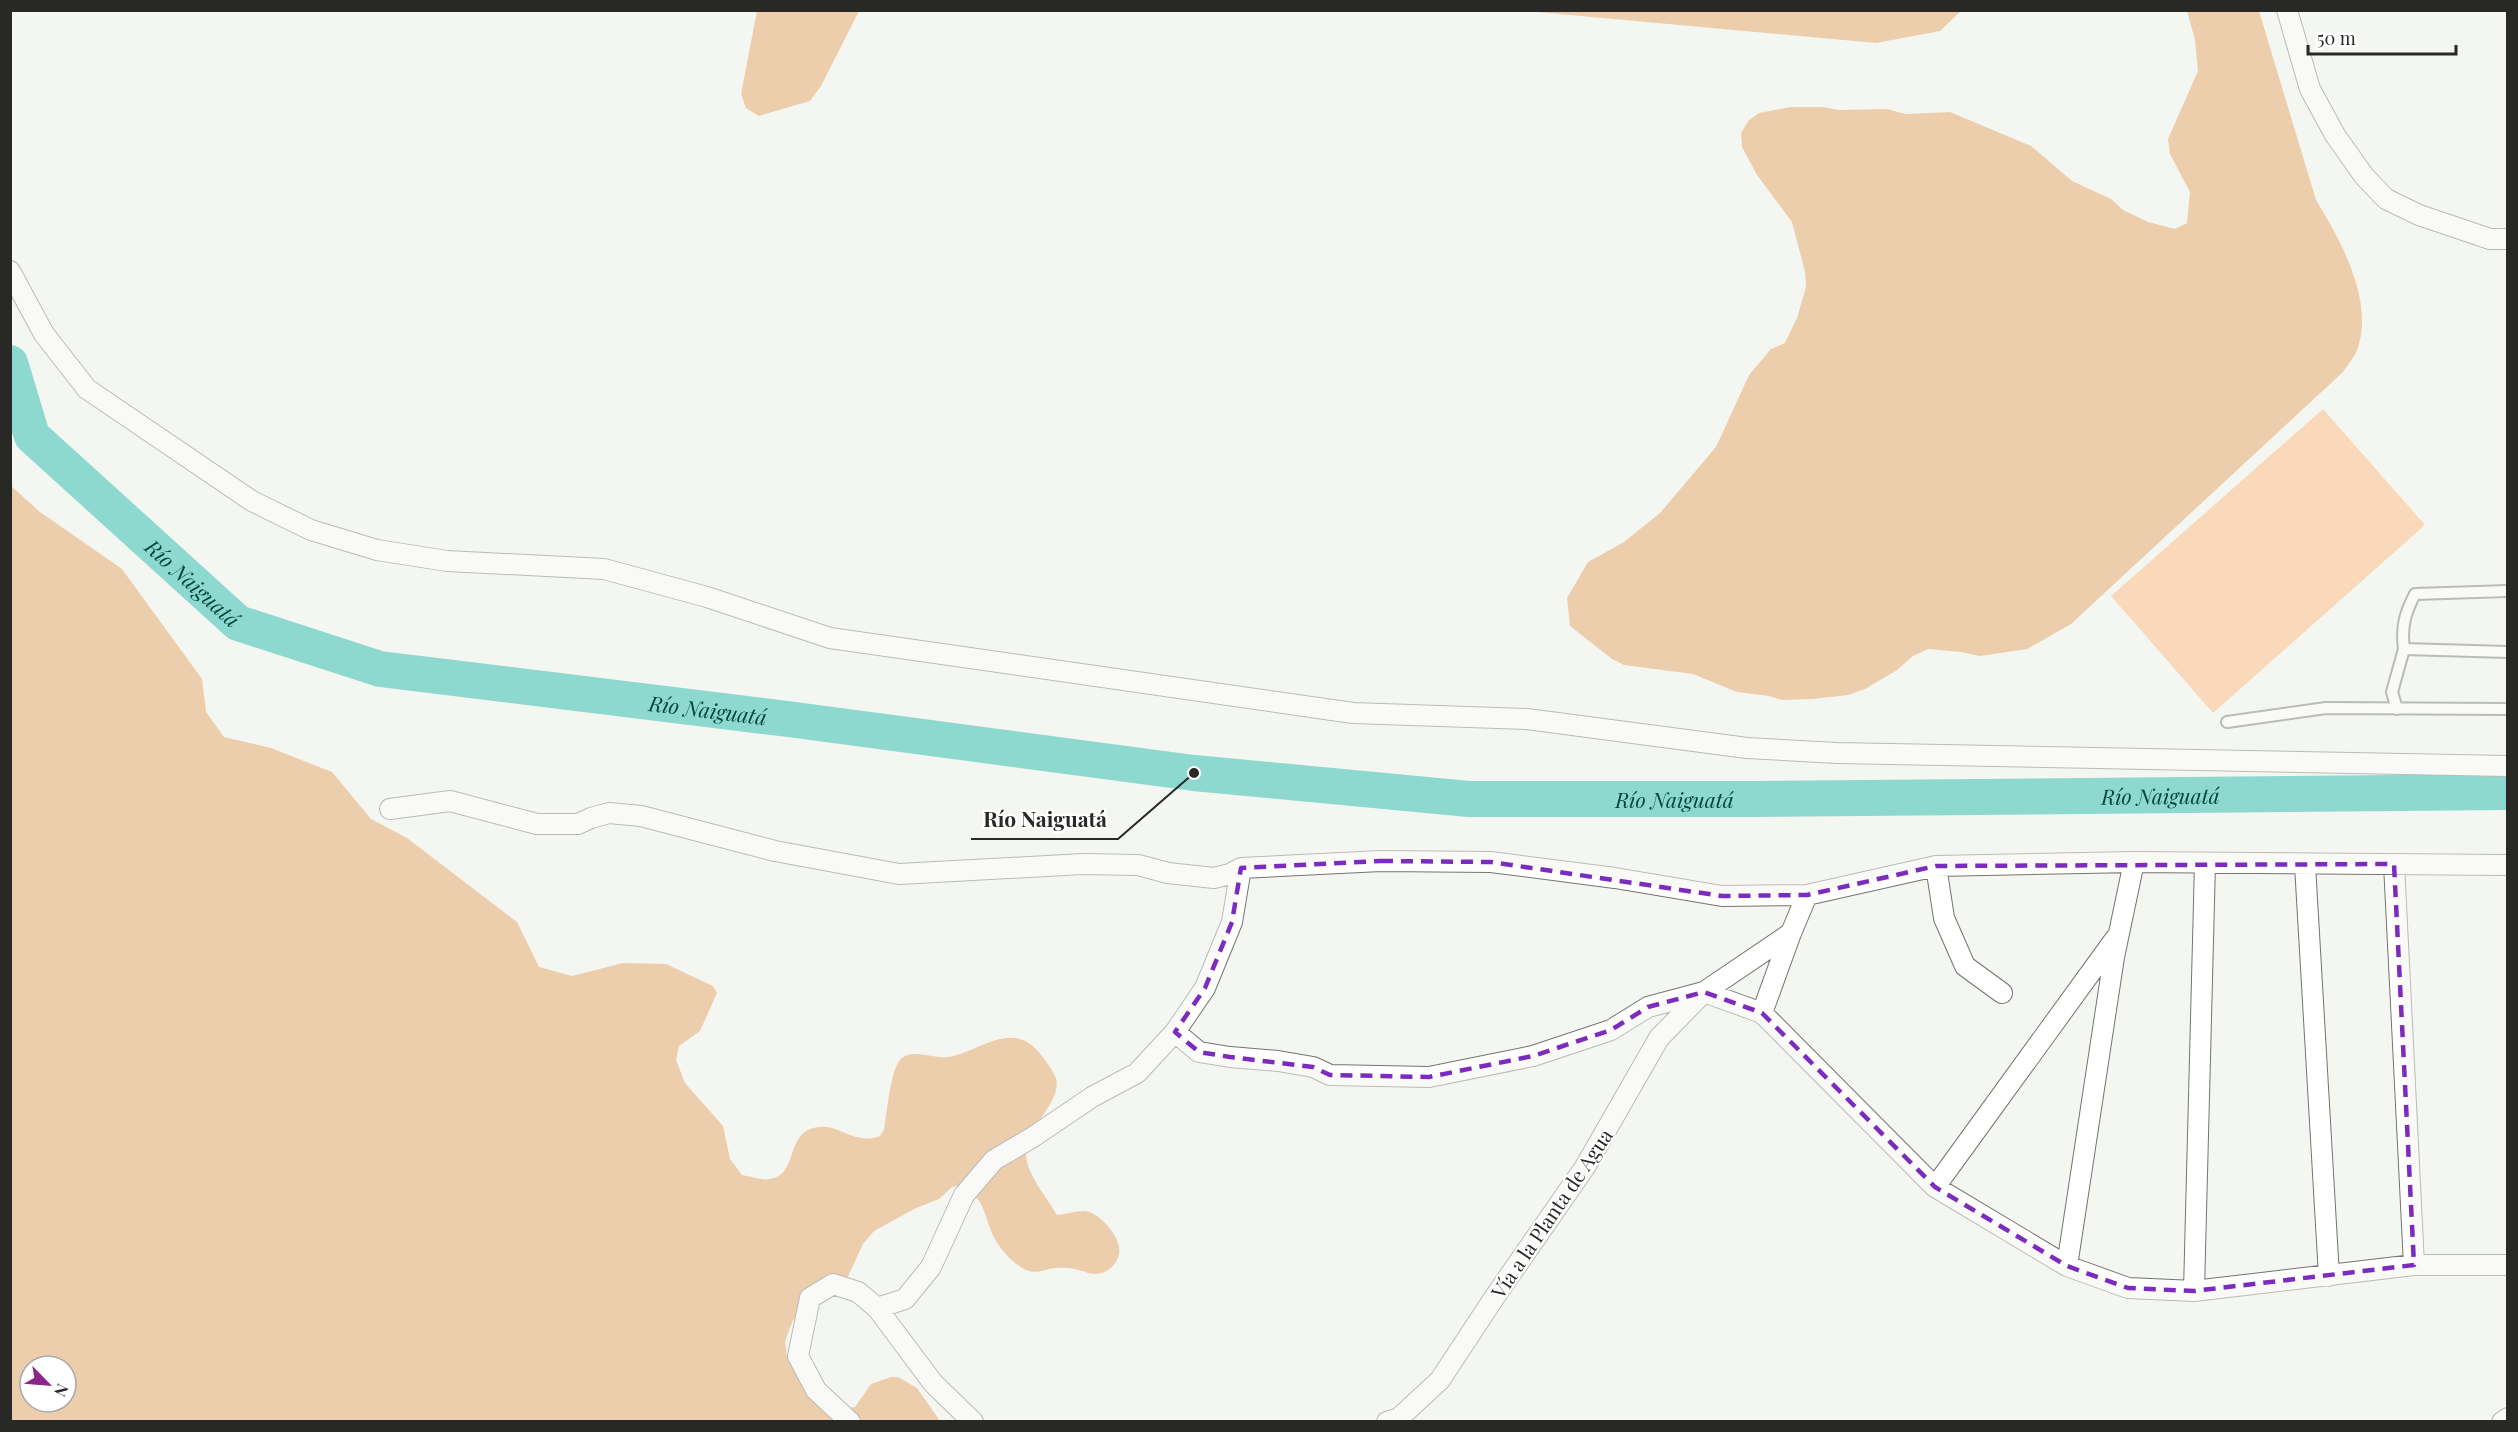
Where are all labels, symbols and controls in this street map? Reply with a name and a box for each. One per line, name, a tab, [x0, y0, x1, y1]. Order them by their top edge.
scale bar	[2308, 18, 2456, 56]
text: 50 m	[2317, 26, 2356, 50]
water label: Río Naiguatá	[139, 531, 247, 633]
water label: Río Naiguatá	[646, 688, 768, 730]
water label: Río Naiguatá	[2100, 781, 2220, 810]
water label: Río Naiguatá	[1614, 785, 1734, 813]
callout: Río Naiguatá	[971, 800, 1118, 839]
text: Río Naiguatá	[983, 804, 1107, 832]
street label: Vía a la Planta de Agua	[1484, 1123, 1618, 1304]
north arrow	[18, 1354, 78, 1414]
text: N	[50, 1381, 74, 1401]

